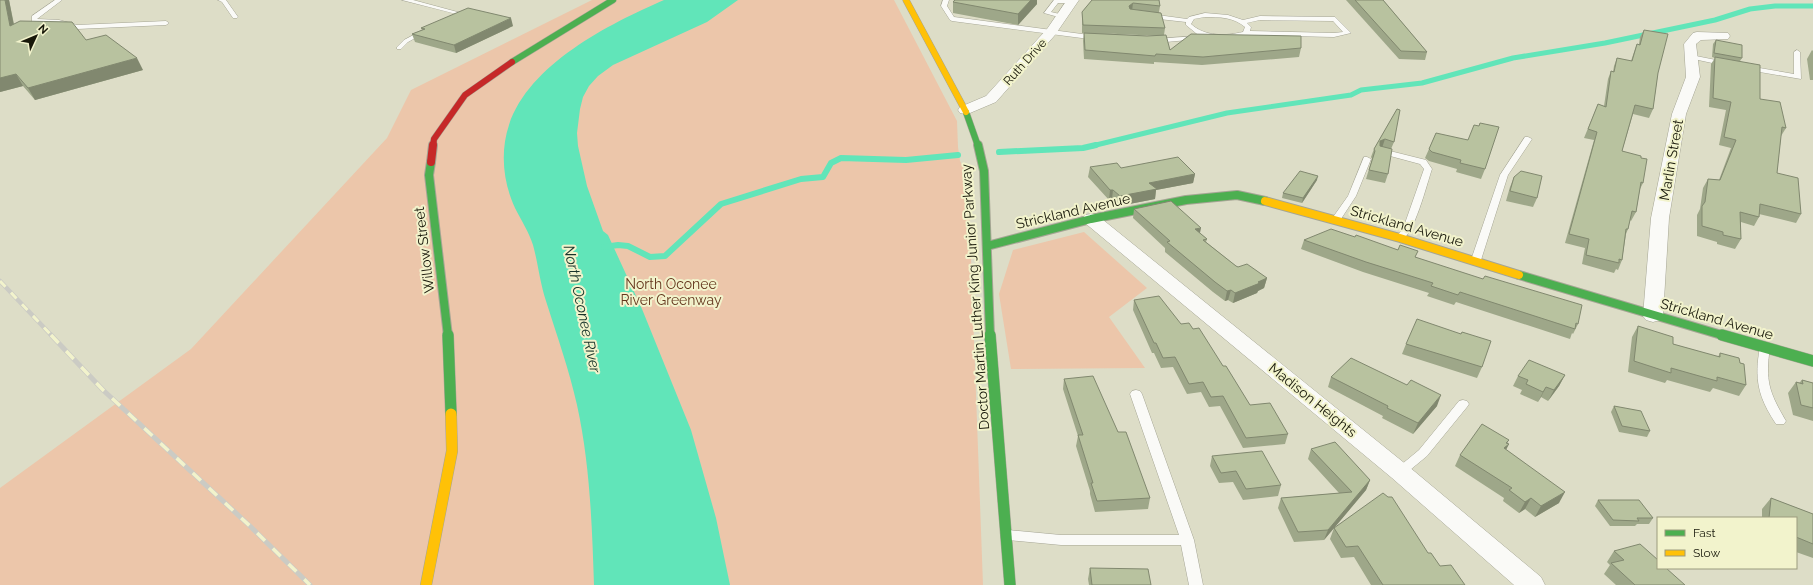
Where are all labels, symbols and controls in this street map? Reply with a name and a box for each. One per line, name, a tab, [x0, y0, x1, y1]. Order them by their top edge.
north arrow	[16, 16, 56, 56]
text: N	[35, 22, 50, 37]
street label: Ruth Drive	[1001, 36, 1049, 88]
street label: Marlin Street	[1656, 118, 1686, 202]
street label: Doctor Martin Luther King Junior Parkway	[958, 163, 992, 430]
street label: Strickland Avenue	[1014, 190, 1132, 232]
street label: Strickland Avenue	[1349, 202, 1465, 250]
street label: Willow Street	[411, 206, 437, 294]
water label: North Oconee River	[560, 244, 605, 375]
park label: North Oconee River Greenway	[620, 276, 722, 308]
street label: Strickland Avenue	[1659, 295, 1775, 343]
street label: Madison Heights	[1266, 360, 1360, 440]
legend	[1657, 517, 1797, 569]
text: Fast	[1693, 526, 1716, 540]
text: Slow	[1693, 546, 1720, 560]

